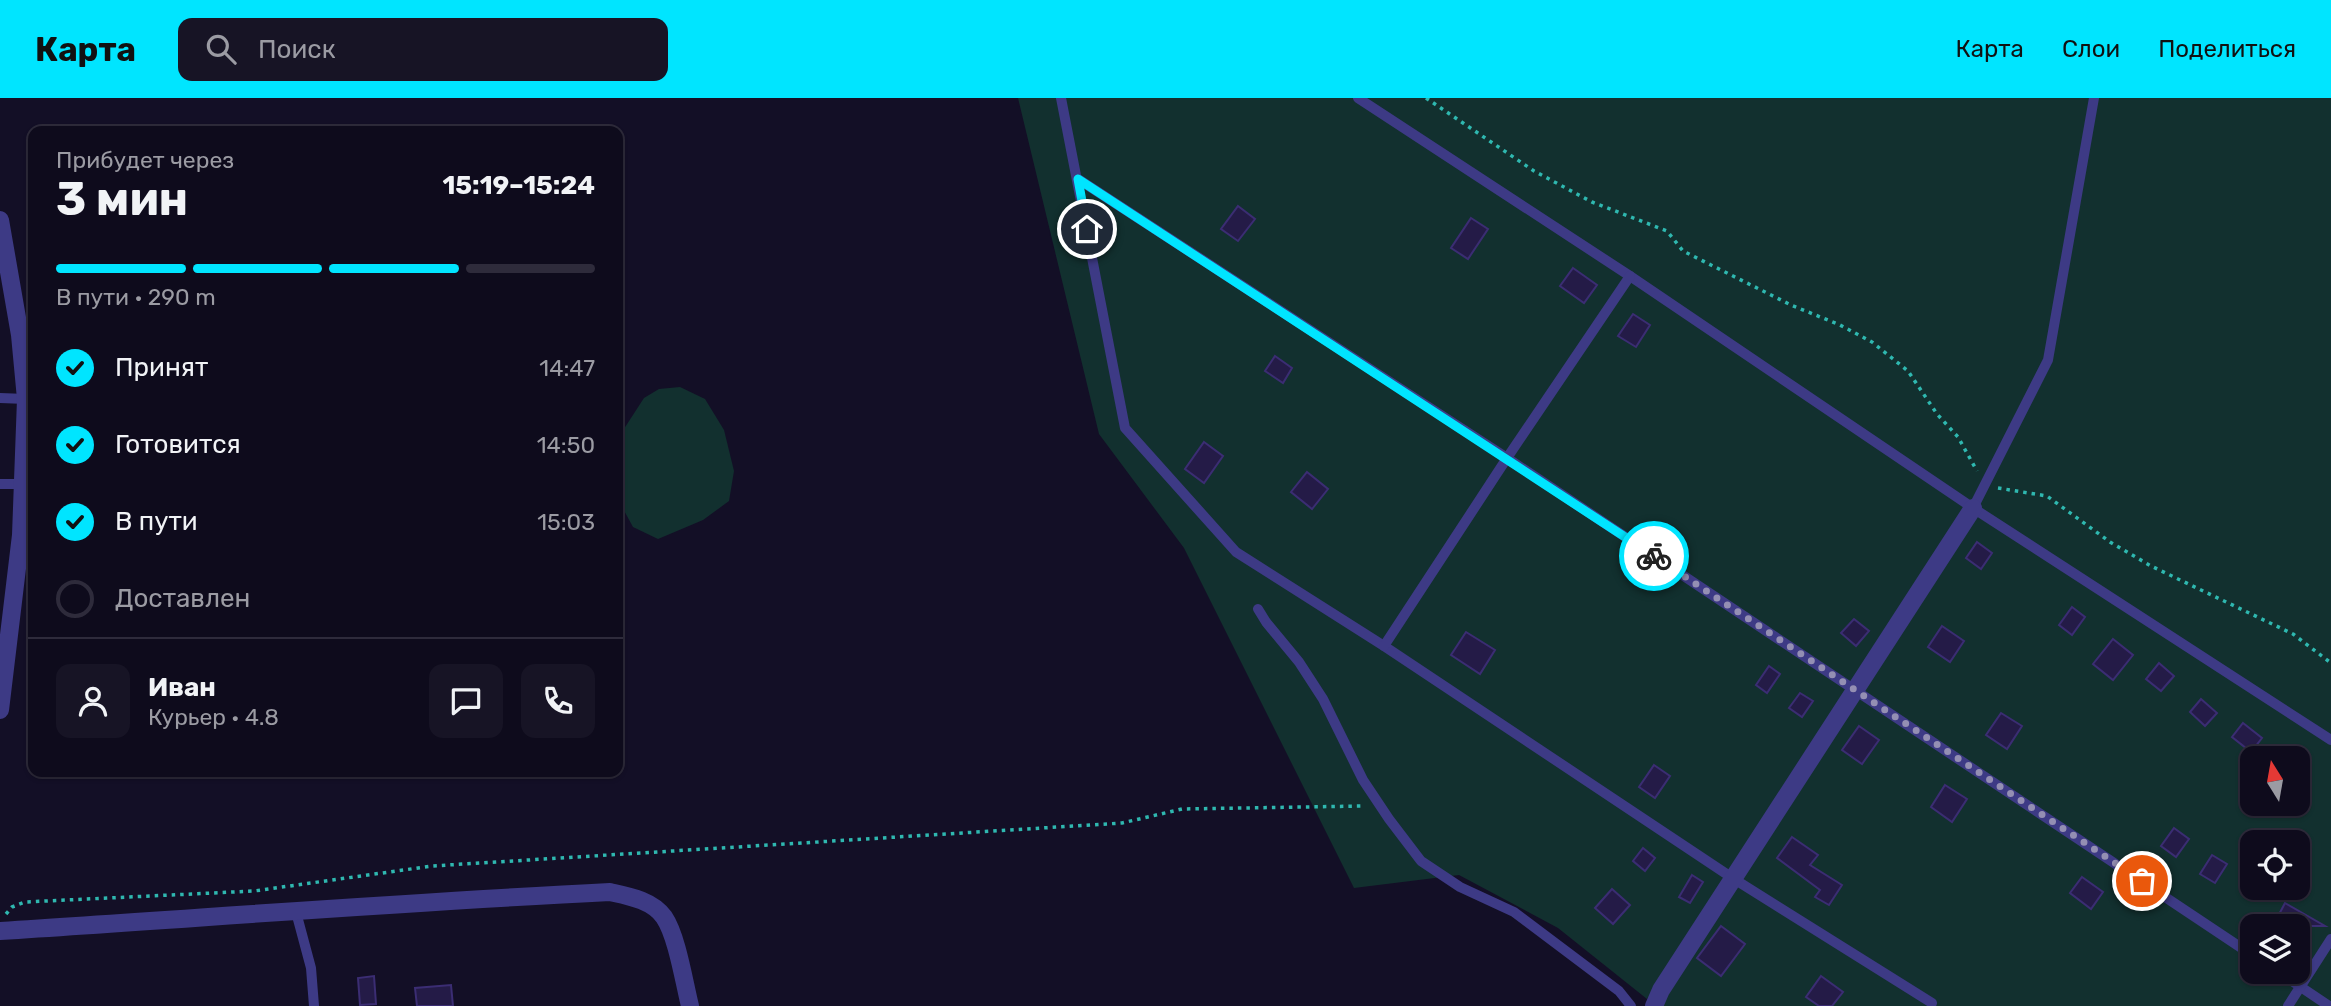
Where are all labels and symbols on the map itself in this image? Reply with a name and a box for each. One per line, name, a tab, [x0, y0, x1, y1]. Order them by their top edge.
pin	[1057, 199, 1117, 259]
courier	[1619, 521, 1689, 591]
north arrow	[2240, 746, 2310, 816]
pin	[2112, 851, 2172, 911]

